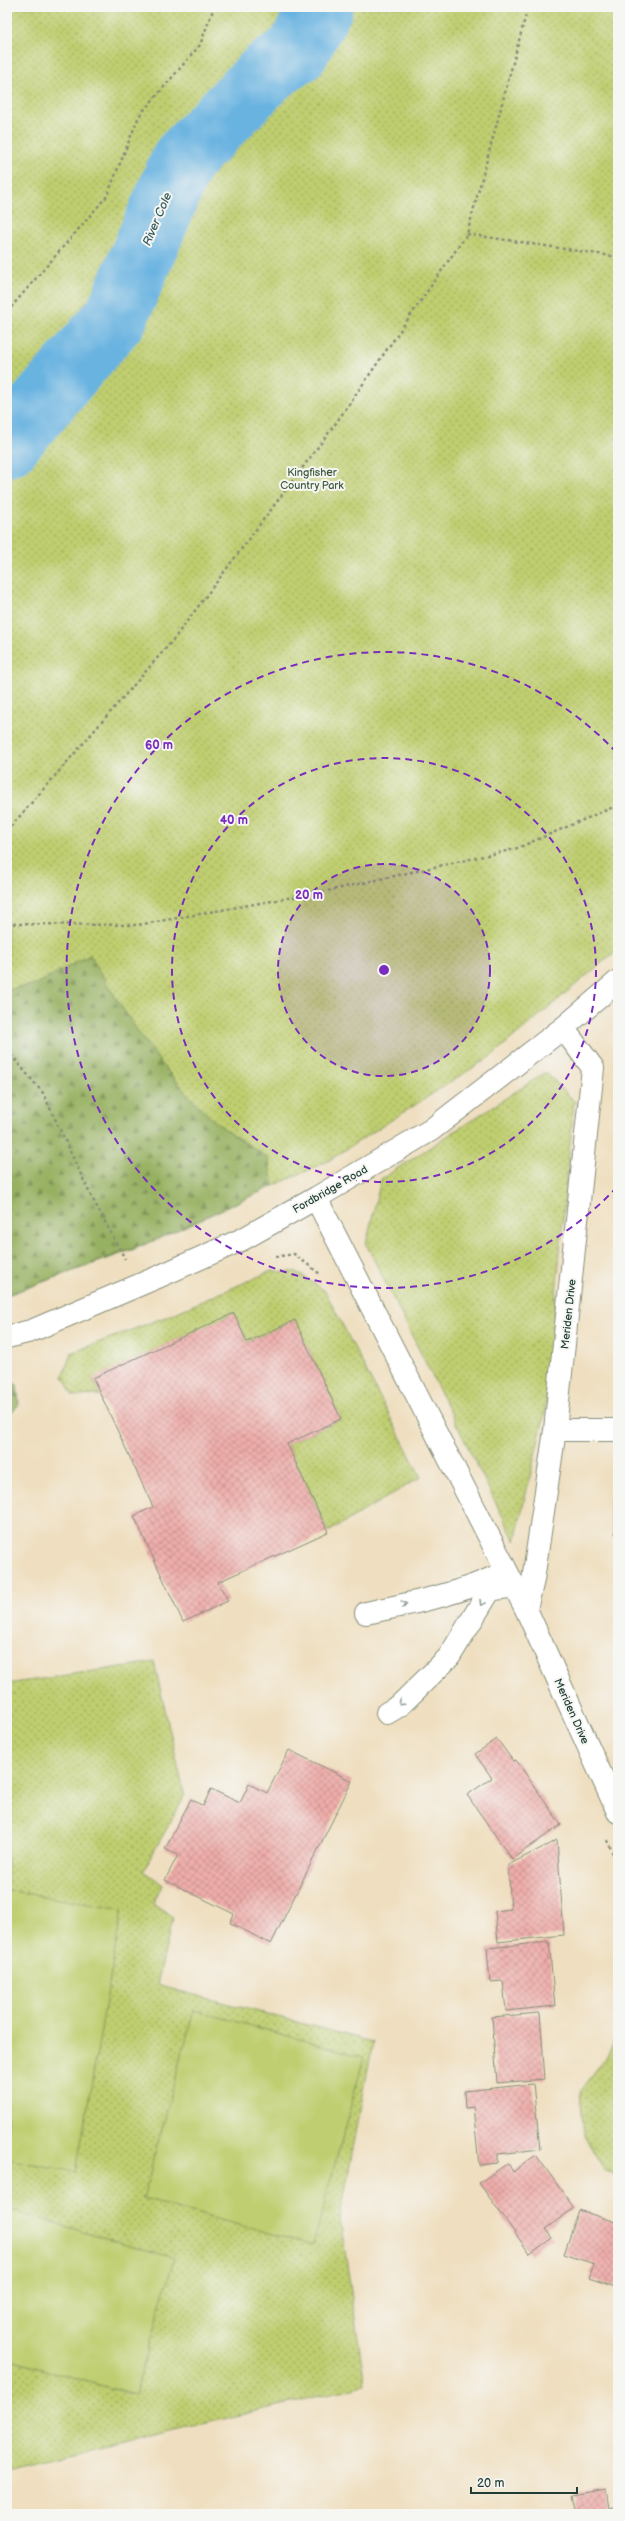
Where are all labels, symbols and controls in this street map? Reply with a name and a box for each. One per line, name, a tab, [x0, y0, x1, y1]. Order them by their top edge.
water label: River Cole	[140, 190, 175, 248]
park label: Kingfisher Country Park	[280, 466, 344, 492]
text: 60 m	[145, 738, 173, 753]
text: 40 m	[220, 813, 248, 828]
text: 20 m	[295, 888, 323, 903]
centre of rings	[377, 963, 391, 977]
street label: Fordbridge Road	[291, 1163, 370, 1216]
street label: Meriden Drive	[558, 1278, 579, 1350]
one-way arrow	[480, 1599, 487, 1606]
one-way arrow	[401, 1601, 407, 1609]
street label: Meriden Drive	[551, 1676, 592, 1746]
one-way arrow	[398, 1698, 406, 1706]
scale bar	[471, 2469, 577, 2495]
text: 20 m	[477, 2476, 504, 2491]

